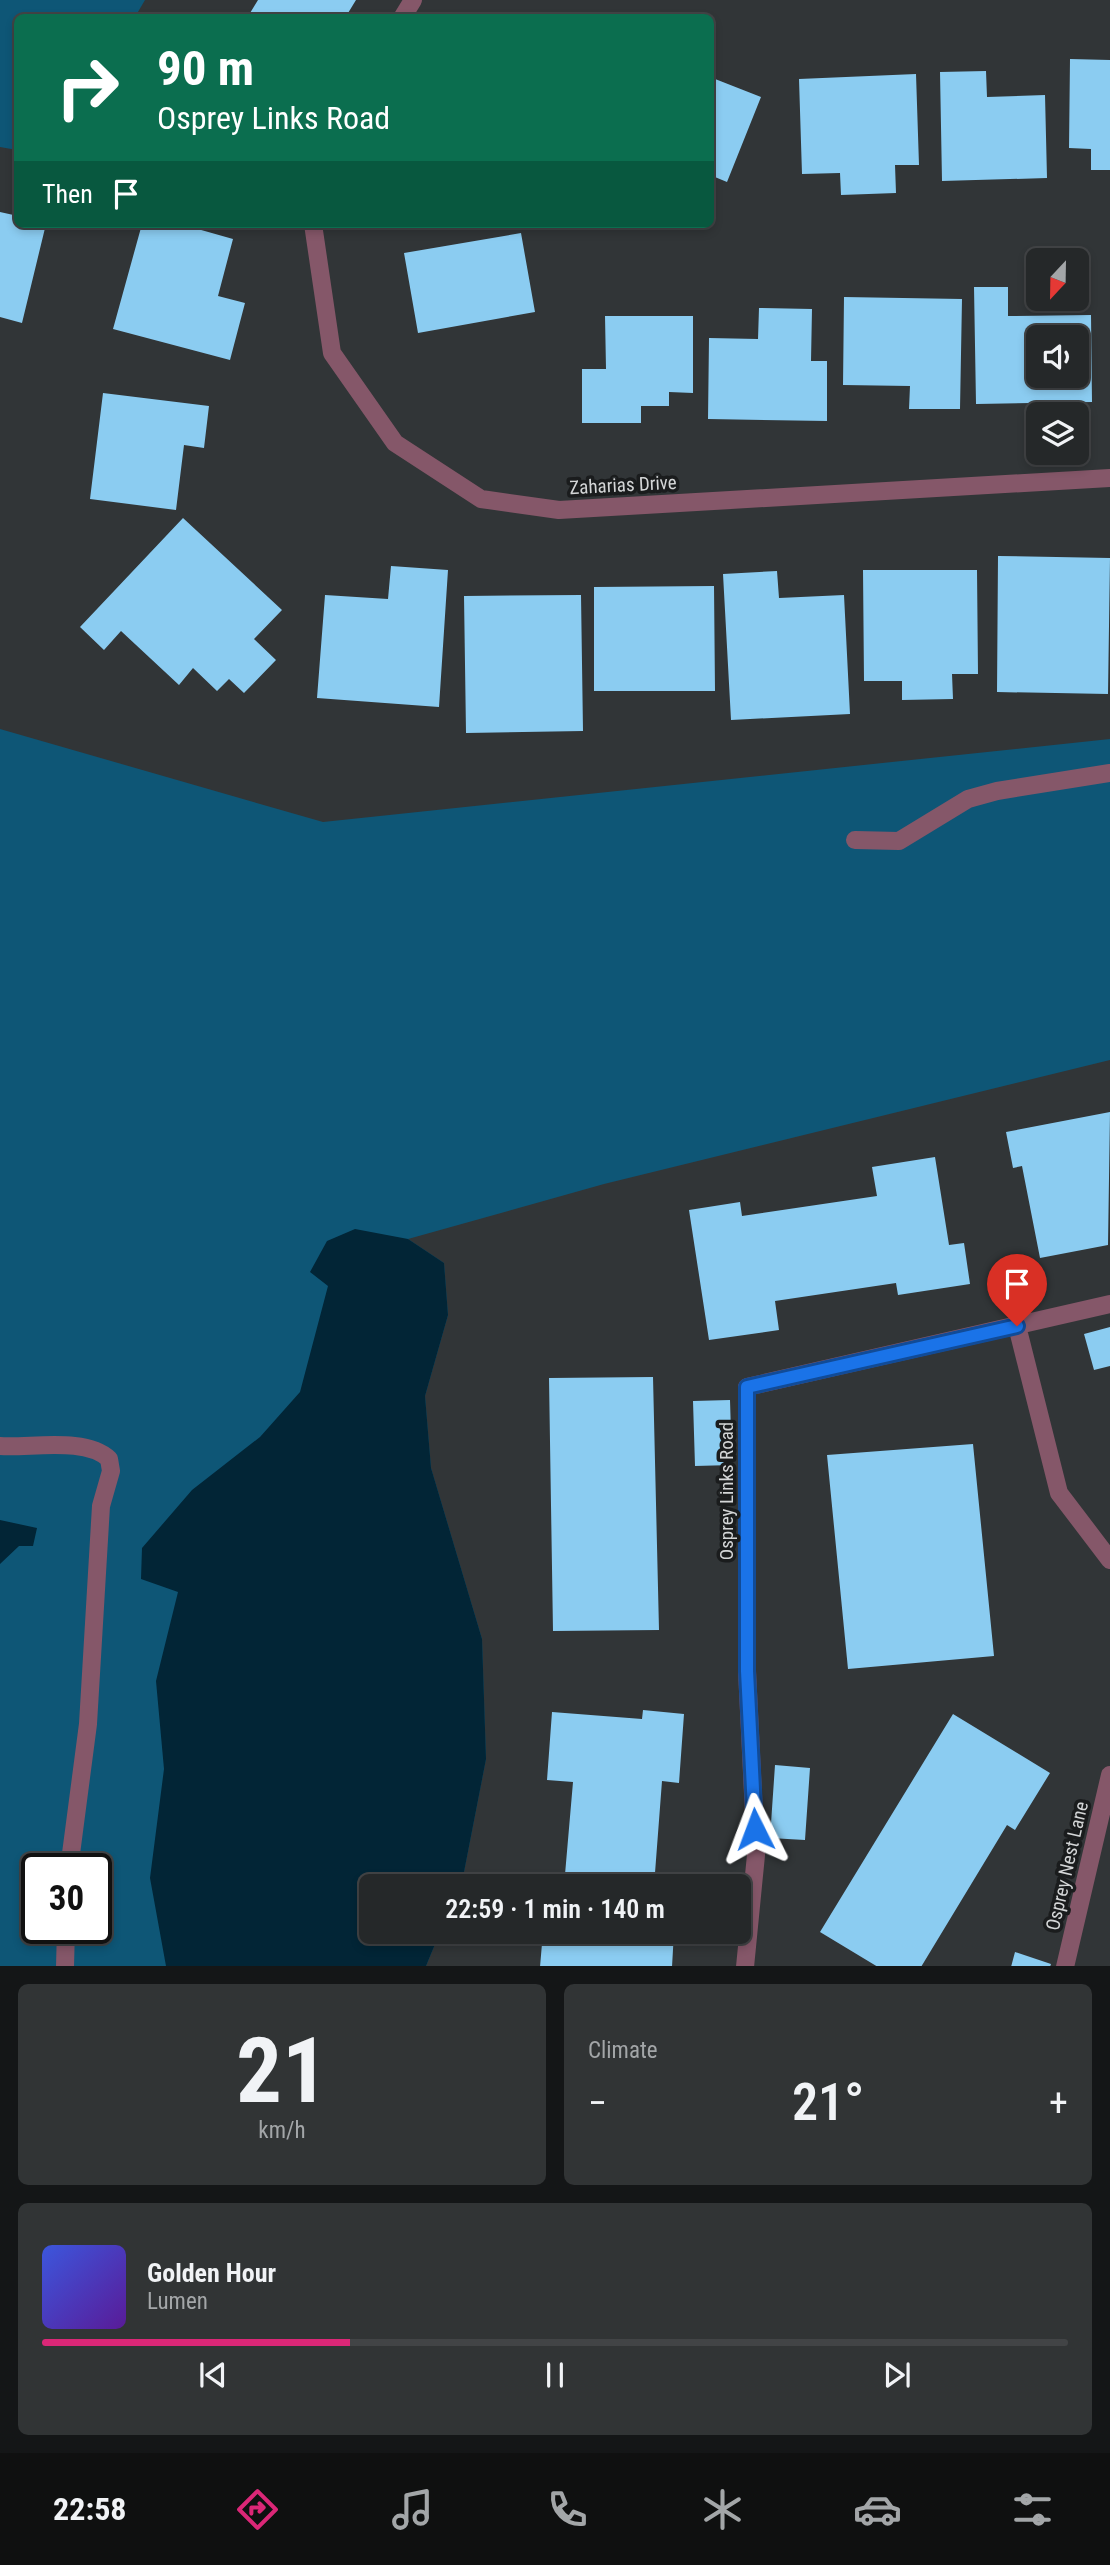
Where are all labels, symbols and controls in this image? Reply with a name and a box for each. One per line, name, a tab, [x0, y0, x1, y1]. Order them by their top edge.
text: 90 m	[157, 40, 254, 97]
icon: right	[42, 42, 133, 133]
text: Osprey Links Road	[157, 99, 390, 137]
icon: arrive	[107, 175, 145, 213]
text: Then	[42, 179, 93, 209]
north arrow	[1026, 248, 1088, 312]
map controls	[1026, 248, 1089, 465]
button: sound	[1026, 325, 1089, 388]
button: layers	[1026, 402, 1089, 465]
street label: Zaharias Drive	[569, 471, 677, 499]
pin	[987, 1254, 1047, 1326]
icon: arrive	[998, 1265, 1036, 1303]
street label: Osprey Links Road	[715, 1422, 738, 1560]
position arrow	[718, 1792, 792, 1866]
street label: Osprey Nest Lane	[1041, 1799, 1093, 1933]
speed limit sign: 30	[21, 1853, 112, 1944]
text: 22:59 · 1 min · 140 m	[445, 1894, 665, 1924]
text: 21	[236, 2018, 328, 2124]
text: Climate	[588, 2037, 658, 2064]
text: 21°	[792, 2072, 864, 2133]
text: −	[588, 2081, 607, 2125]
text: +	[1049, 2081, 1068, 2125]
text: km/h	[258, 2117, 306, 2144]
text: Golden Hour	[147, 2258, 276, 2288]
text: Lumen	[147, 2288, 208, 2315]
icon: previous	[194, 2356, 232, 2394]
icon: pause	[536, 2356, 574, 2394]
icon: next	[878, 2356, 916, 2394]
icon: directions	[233, 2485, 282, 2534]
icon: music	[388, 2485, 437, 2534]
icon: phone	[543, 2485, 592, 2534]
icon: climate	[698, 2485, 747, 2534]
icon: car	[853, 2485, 902, 2534]
icon: filters	[1008, 2485, 1057, 2534]
text: 22:58	[53, 2490, 126, 2528]

